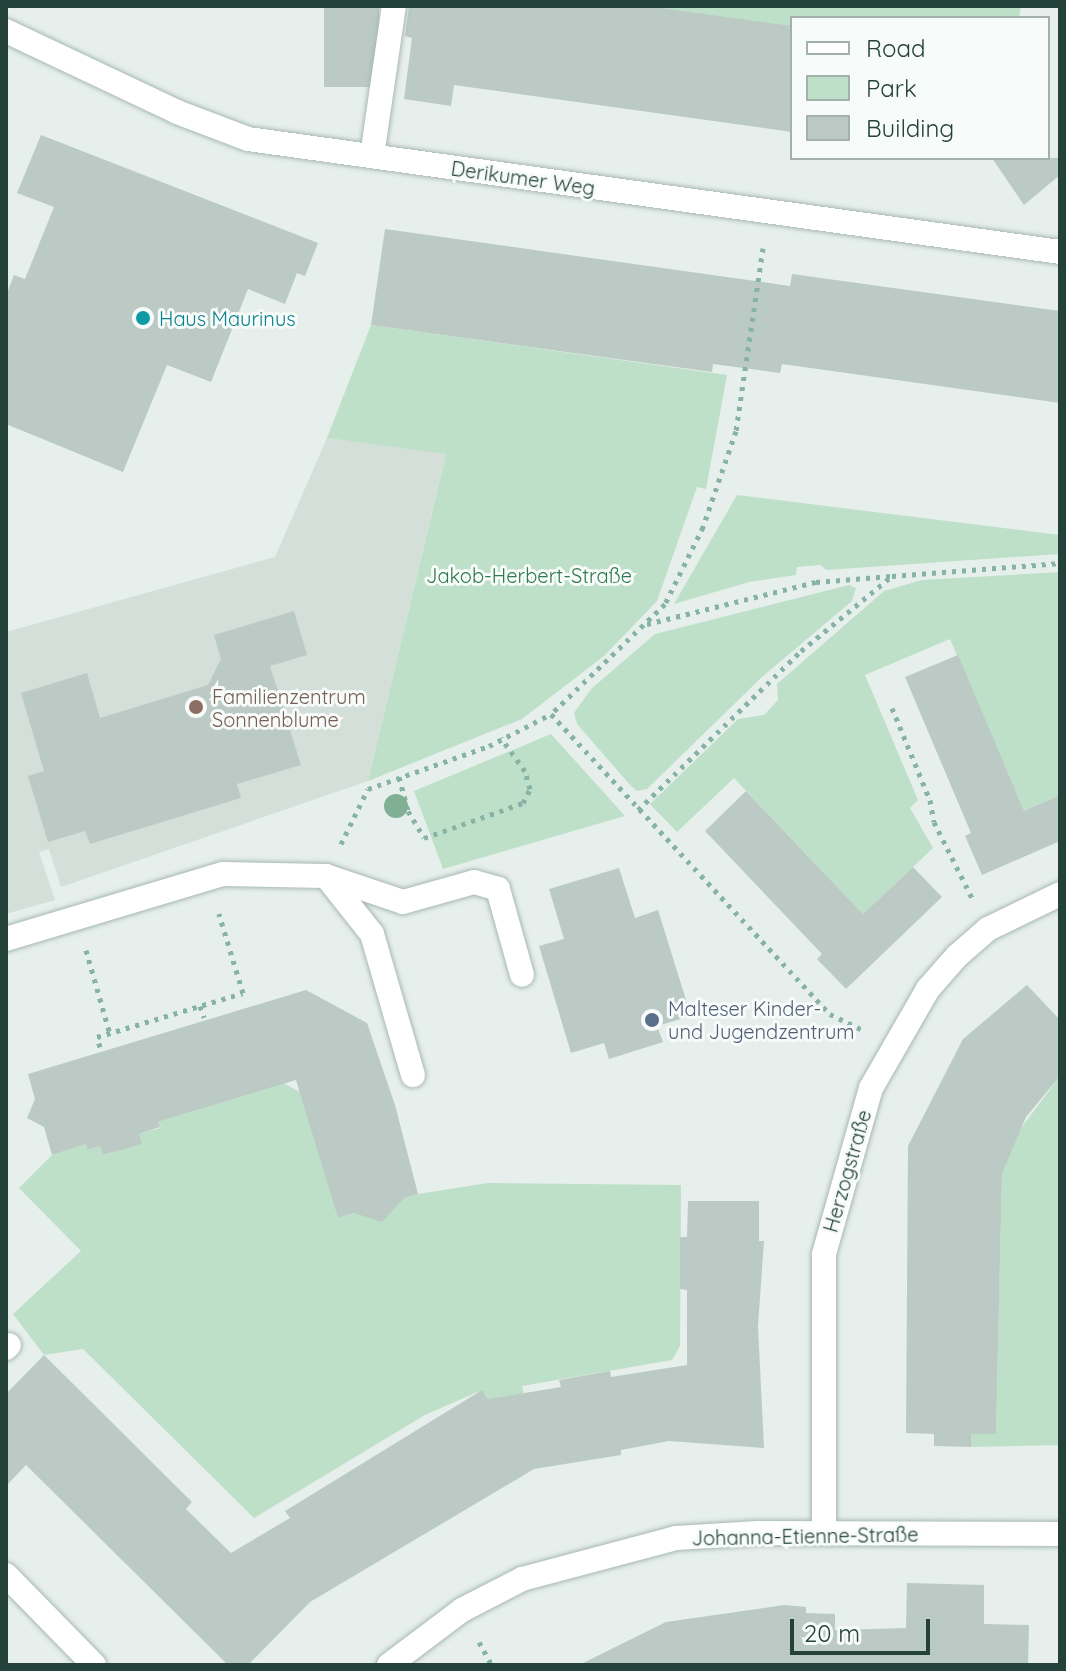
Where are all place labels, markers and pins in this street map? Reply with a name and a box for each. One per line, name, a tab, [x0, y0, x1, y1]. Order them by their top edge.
place label: Haus Maurinus	[159, 306, 296, 330]
marker: Haus Maurinus	[134, 309, 152, 327]
place label: Familienzentrum Sonnenblume	[212, 684, 366, 731]
marker: Familienzentrum Sonnenblume	[187, 698, 205, 716]
place label: Malteser Kinder- und Jugendzentrum	[668, 996, 855, 1043]
marker: Malteser Kinder- und Jugendzentrum	[643, 1011, 661, 1029]

